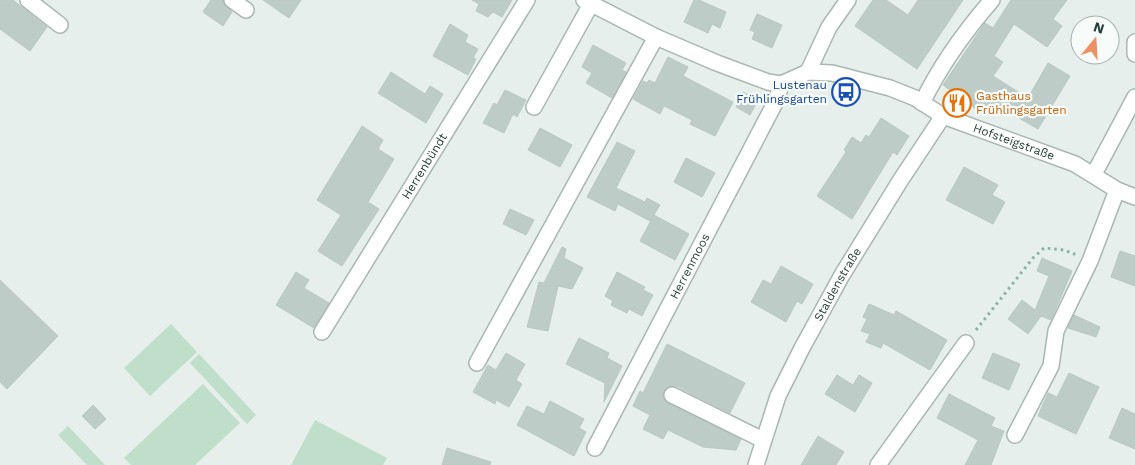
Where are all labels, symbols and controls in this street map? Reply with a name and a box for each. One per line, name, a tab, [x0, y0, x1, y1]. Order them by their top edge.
north arrow	[1070, 15, 1120, 65]
text: N	[1092, 18, 1106, 37]
bus stop icon: Lustenau Frühlingsgarten	[831, 77, 861, 107]
place label: Lustenau Frühlingsgarten	[736, 78, 827, 106]
restaurant icon: Gasthaus Frühlingsgarten	[942, 88, 972, 118]
place label: Gasthaus Frühlingsgarten	[976, 89, 1067, 117]
street label: Hofsteigstraße	[971, 121, 1057, 163]
street label: Herrenbündt	[399, 131, 450, 201]
street label: Herrenmoos	[667, 231, 713, 301]
street label: Staldenstraße	[811, 245, 864, 324]

